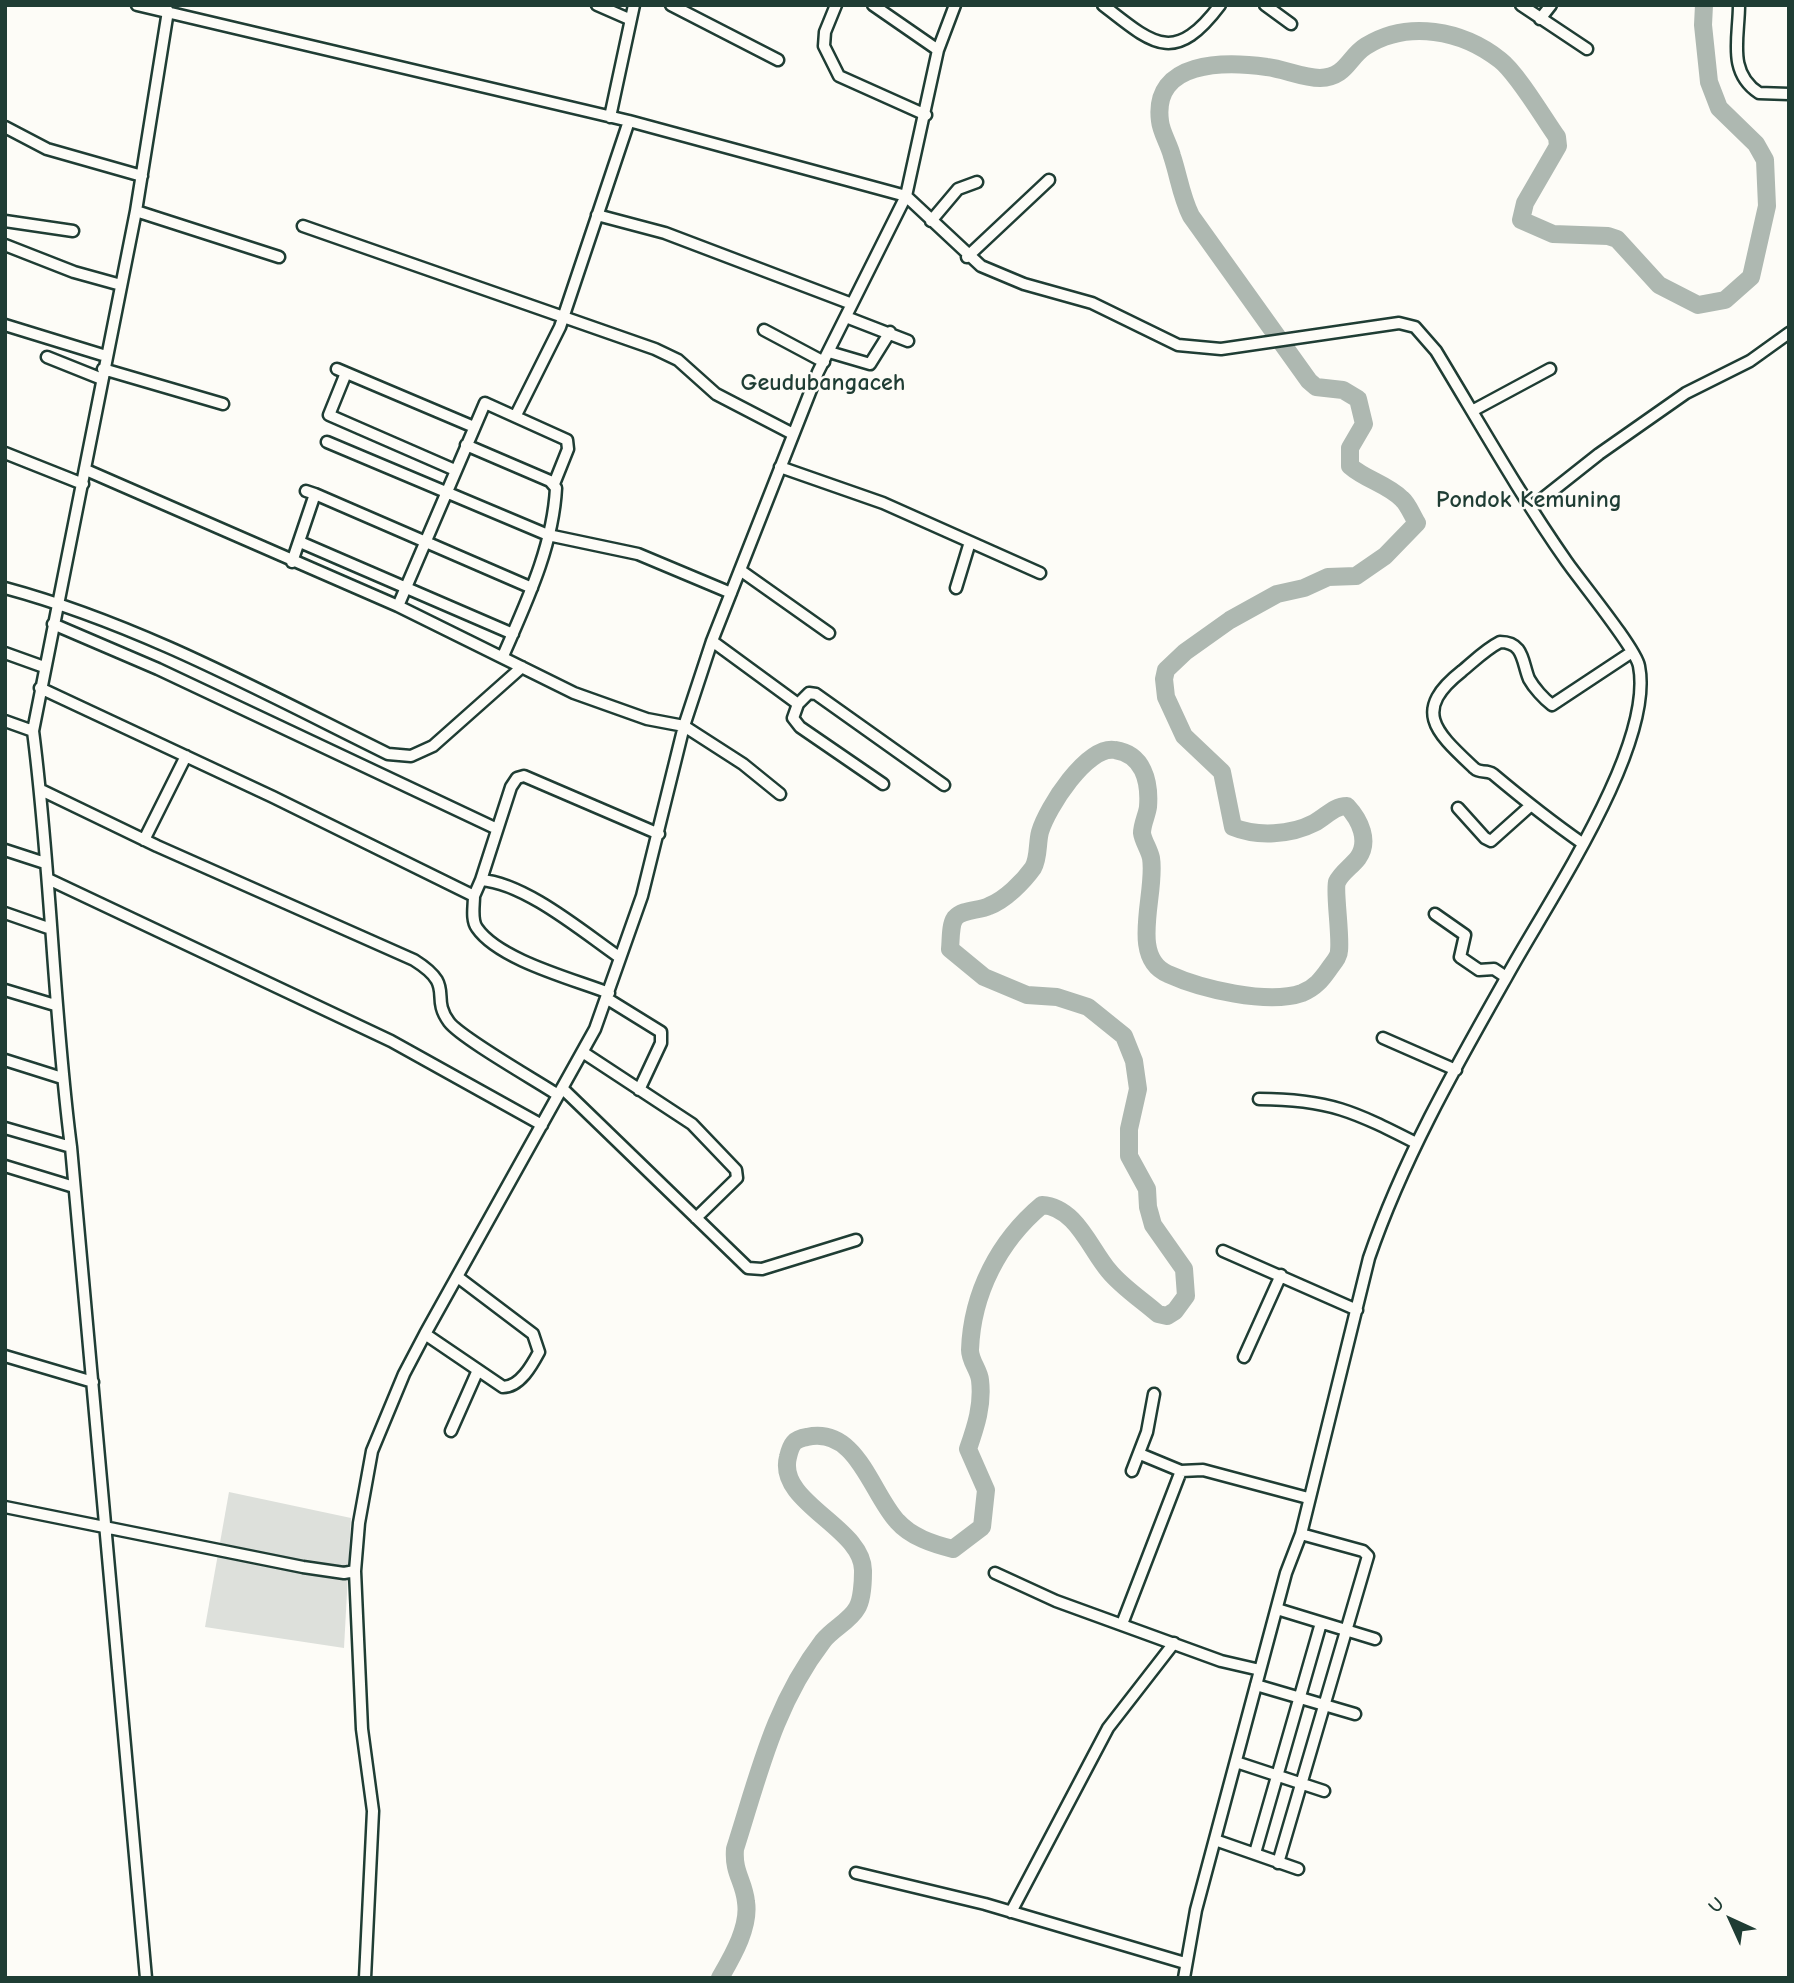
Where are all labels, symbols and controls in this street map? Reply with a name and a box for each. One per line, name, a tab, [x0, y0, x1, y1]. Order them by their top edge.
district label: Geudubangaceh	[740, 369, 906, 397]
district label: Pondok Kemuning	[1436, 486, 1622, 514]
north arrow	[1696, 1885, 1766, 1955]
text: U	[1704, 1893, 1728, 1917]

